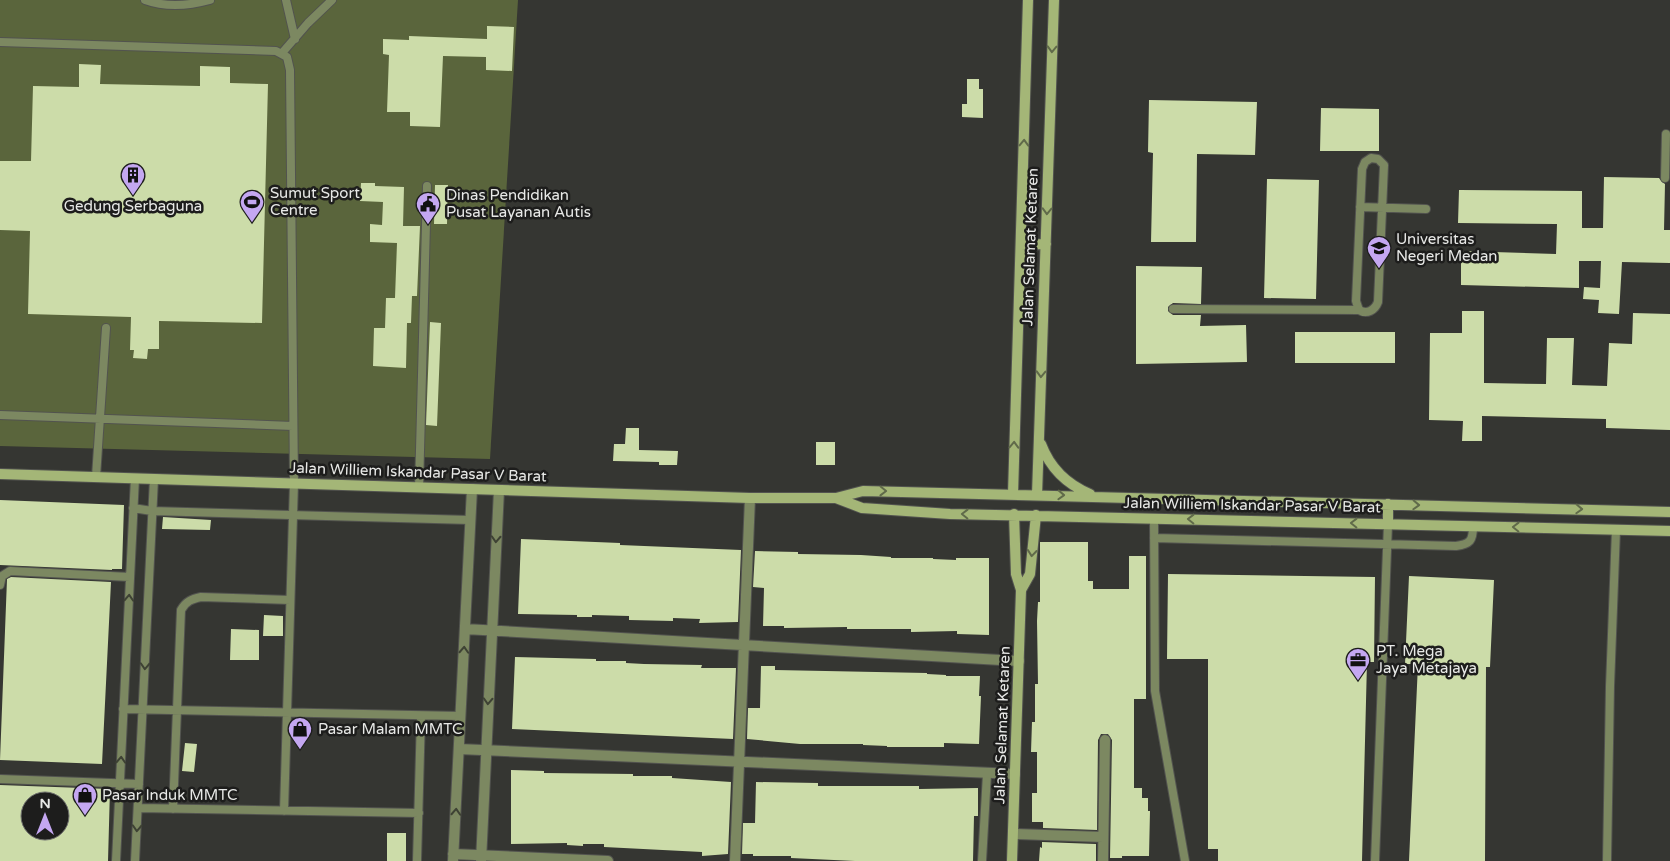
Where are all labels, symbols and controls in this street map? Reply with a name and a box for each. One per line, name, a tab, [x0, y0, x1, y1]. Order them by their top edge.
one-way arrow	[1047, 45, 1058, 53]
one-way arrow	[1019, 139, 1029, 146]
building icon: Gedung Serbaguna	[120, 162, 146, 196]
street label: Jalan Selamat Ketaren	[1018, 168, 1042, 326]
place label: Sumut Sport Centre	[270, 184, 360, 219]
place label: Dinas Pendidikan Pusat Layanan Autis	[446, 186, 591, 221]
sports icon: Sumut Sport Centre	[239, 189, 265, 223]
public building icon: Dinas Pendidikan Pusat Layanan Autis	[415, 191, 441, 225]
place label: Gedung Serbaguna	[64, 197, 202, 215]
one-way arrow	[1041, 207, 1052, 215]
place label: Universitas Negeri Medan	[1396, 230, 1497, 265]
school or university icon: Universitas Negeri Medan	[1366, 235, 1392, 269]
one-way arrow	[1036, 370, 1046, 378]
one-way arrow	[1009, 441, 1019, 449]
street label: Jalan Williem Iskandar Pasar V Barat	[289, 459, 547, 485]
one-way arrow	[880, 486, 888, 496]
one-way arrow	[1058, 490, 1066, 501]
street label: Jalan Williem Iskandar Pasar V Barat	[1123, 494, 1381, 516]
one-way arrow	[1412, 500, 1420, 510]
one-way arrow	[1575, 504, 1583, 515]
one-way arrow	[961, 509, 968, 519]
one-way arrow	[1187, 514, 1195, 524]
one-way arrow	[1350, 518, 1358, 528]
one-way arrow	[1512, 522, 1520, 532]
one-way arrow	[491, 535, 502, 543]
one-way arrow	[1027, 550, 1038, 558]
one-way arrow	[123, 593, 134, 601]
place label: PT. Mega Jaya Metajaya	[1376, 642, 1477, 677]
one-way arrow	[458, 646, 469, 654]
street label: Jalan Selamat Ketaren	[990, 646, 1014, 804]
office icon: PT. Mega Jaya Metajaya	[1345, 647, 1371, 681]
one-way arrow	[139, 662, 150, 670]
one-way arrow	[483, 697, 494, 705]
shop icon: Pasar Malam MMTC	[287, 716, 313, 750]
place label: Pasar Malam MMTC	[318, 720, 462, 738]
one-way arrow	[115, 756, 126, 764]
shop icon: Pasar Induk MMTC	[72, 782, 98, 816]
place label: Pasar Induk MMTC	[102, 786, 238, 804]
north arrow	[20, 791, 70, 841]
text: N	[39, 795, 51, 812]
one-way arrow	[450, 808, 461, 816]
one-way arrow	[131, 824, 142, 832]

